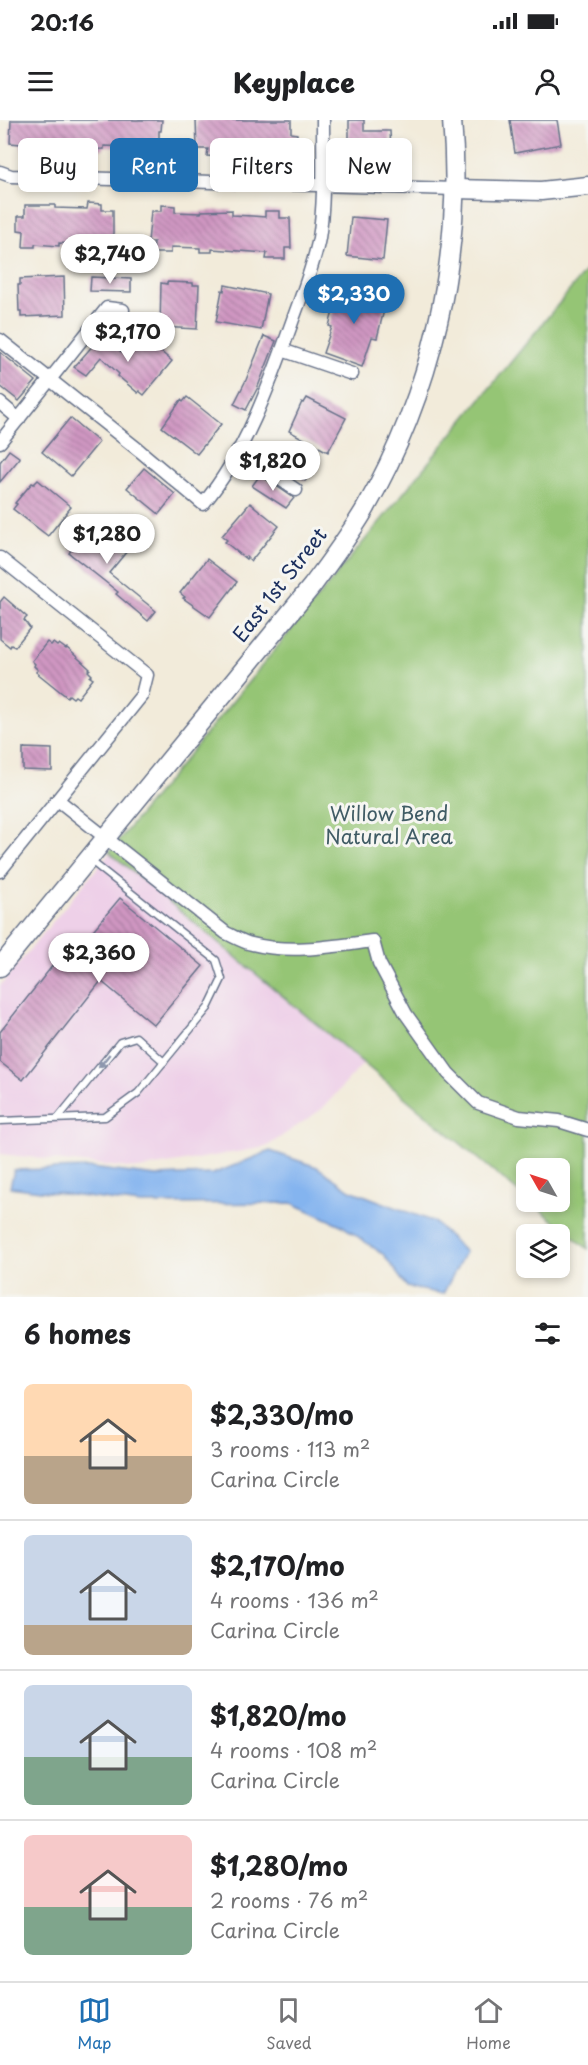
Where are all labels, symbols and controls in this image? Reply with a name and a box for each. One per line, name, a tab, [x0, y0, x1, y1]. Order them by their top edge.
text: 20:16	[30, 5, 94, 38]
text: Keyplace	[233, 61, 355, 102]
icon: menu	[24, 65, 57, 98]
icon: person	[531, 65, 564, 98]
chip: Buy	[18, 138, 98, 192]
chip: Rent	[110, 138, 198, 192]
chip: Filters	[210, 138, 314, 192]
chip: New	[326, 138, 412, 192]
pin: $2,740	[61, 234, 159, 285]
text: $2,740	[74, 238, 146, 268]
pin: $2,330	[305, 274, 403, 325]
text: $2,330	[318, 278, 390, 308]
pin: $2,170	[79, 312, 177, 363]
text: $2,170	[95, 316, 161, 346]
pin: $1,820	[224, 441, 322, 492]
text: $1,820	[239, 445, 307, 475]
pin: $1,280	[58, 514, 156, 565]
text: $1,280	[73, 518, 141, 548]
street label: East 1st Street	[225, 521, 334, 648]
park label: Willow Bend Natural Area	[325, 798, 453, 851]
pin: $2,360	[50, 933, 148, 984]
text: $2,360	[62, 937, 136, 967]
one-way arrow	[98, 1053, 111, 1068]
north arrow	[516, 1158, 570, 1212]
map controls	[516, 1158, 570, 1278]
button: layers	[516, 1224, 570, 1278]
text: 6 homes	[24, 1314, 131, 1353]
icon: filters	[531, 1317, 564, 1350]
text: $2,330/mo	[210, 1395, 354, 1434]
icon: home	[72, 1408, 144, 1480]
text: 3 rooms · 113 m²	[210, 1434, 370, 1464]
text: Carina Circle	[210, 1464, 340, 1494]
text: $2,170/mo	[210, 1546, 344, 1585]
icon: home	[72, 1559, 144, 1631]
text: 4 rooms · 136 m²	[210, 1585, 379, 1615]
text: Carina Circle	[210, 1615, 340, 1645]
text: $1,820/mo	[210, 1696, 346, 1735]
icon: home	[72, 1709, 144, 1781]
text: 4 rooms · 108 m²	[210, 1735, 377, 1765]
text: Carina Circle	[210, 1765, 340, 1795]
text: $1,280/mo	[210, 1846, 348, 1885]
icon: home	[72, 1859, 144, 1931]
text: 2 rooms · 76 m²	[210, 1885, 368, 1915]
text: Carina Circle	[210, 1915, 340, 1945]
tab: Map	[77, 1994, 112, 2054]
tab: Saved	[266, 1994, 312, 2054]
tab: Home	[466, 1994, 511, 2054]

